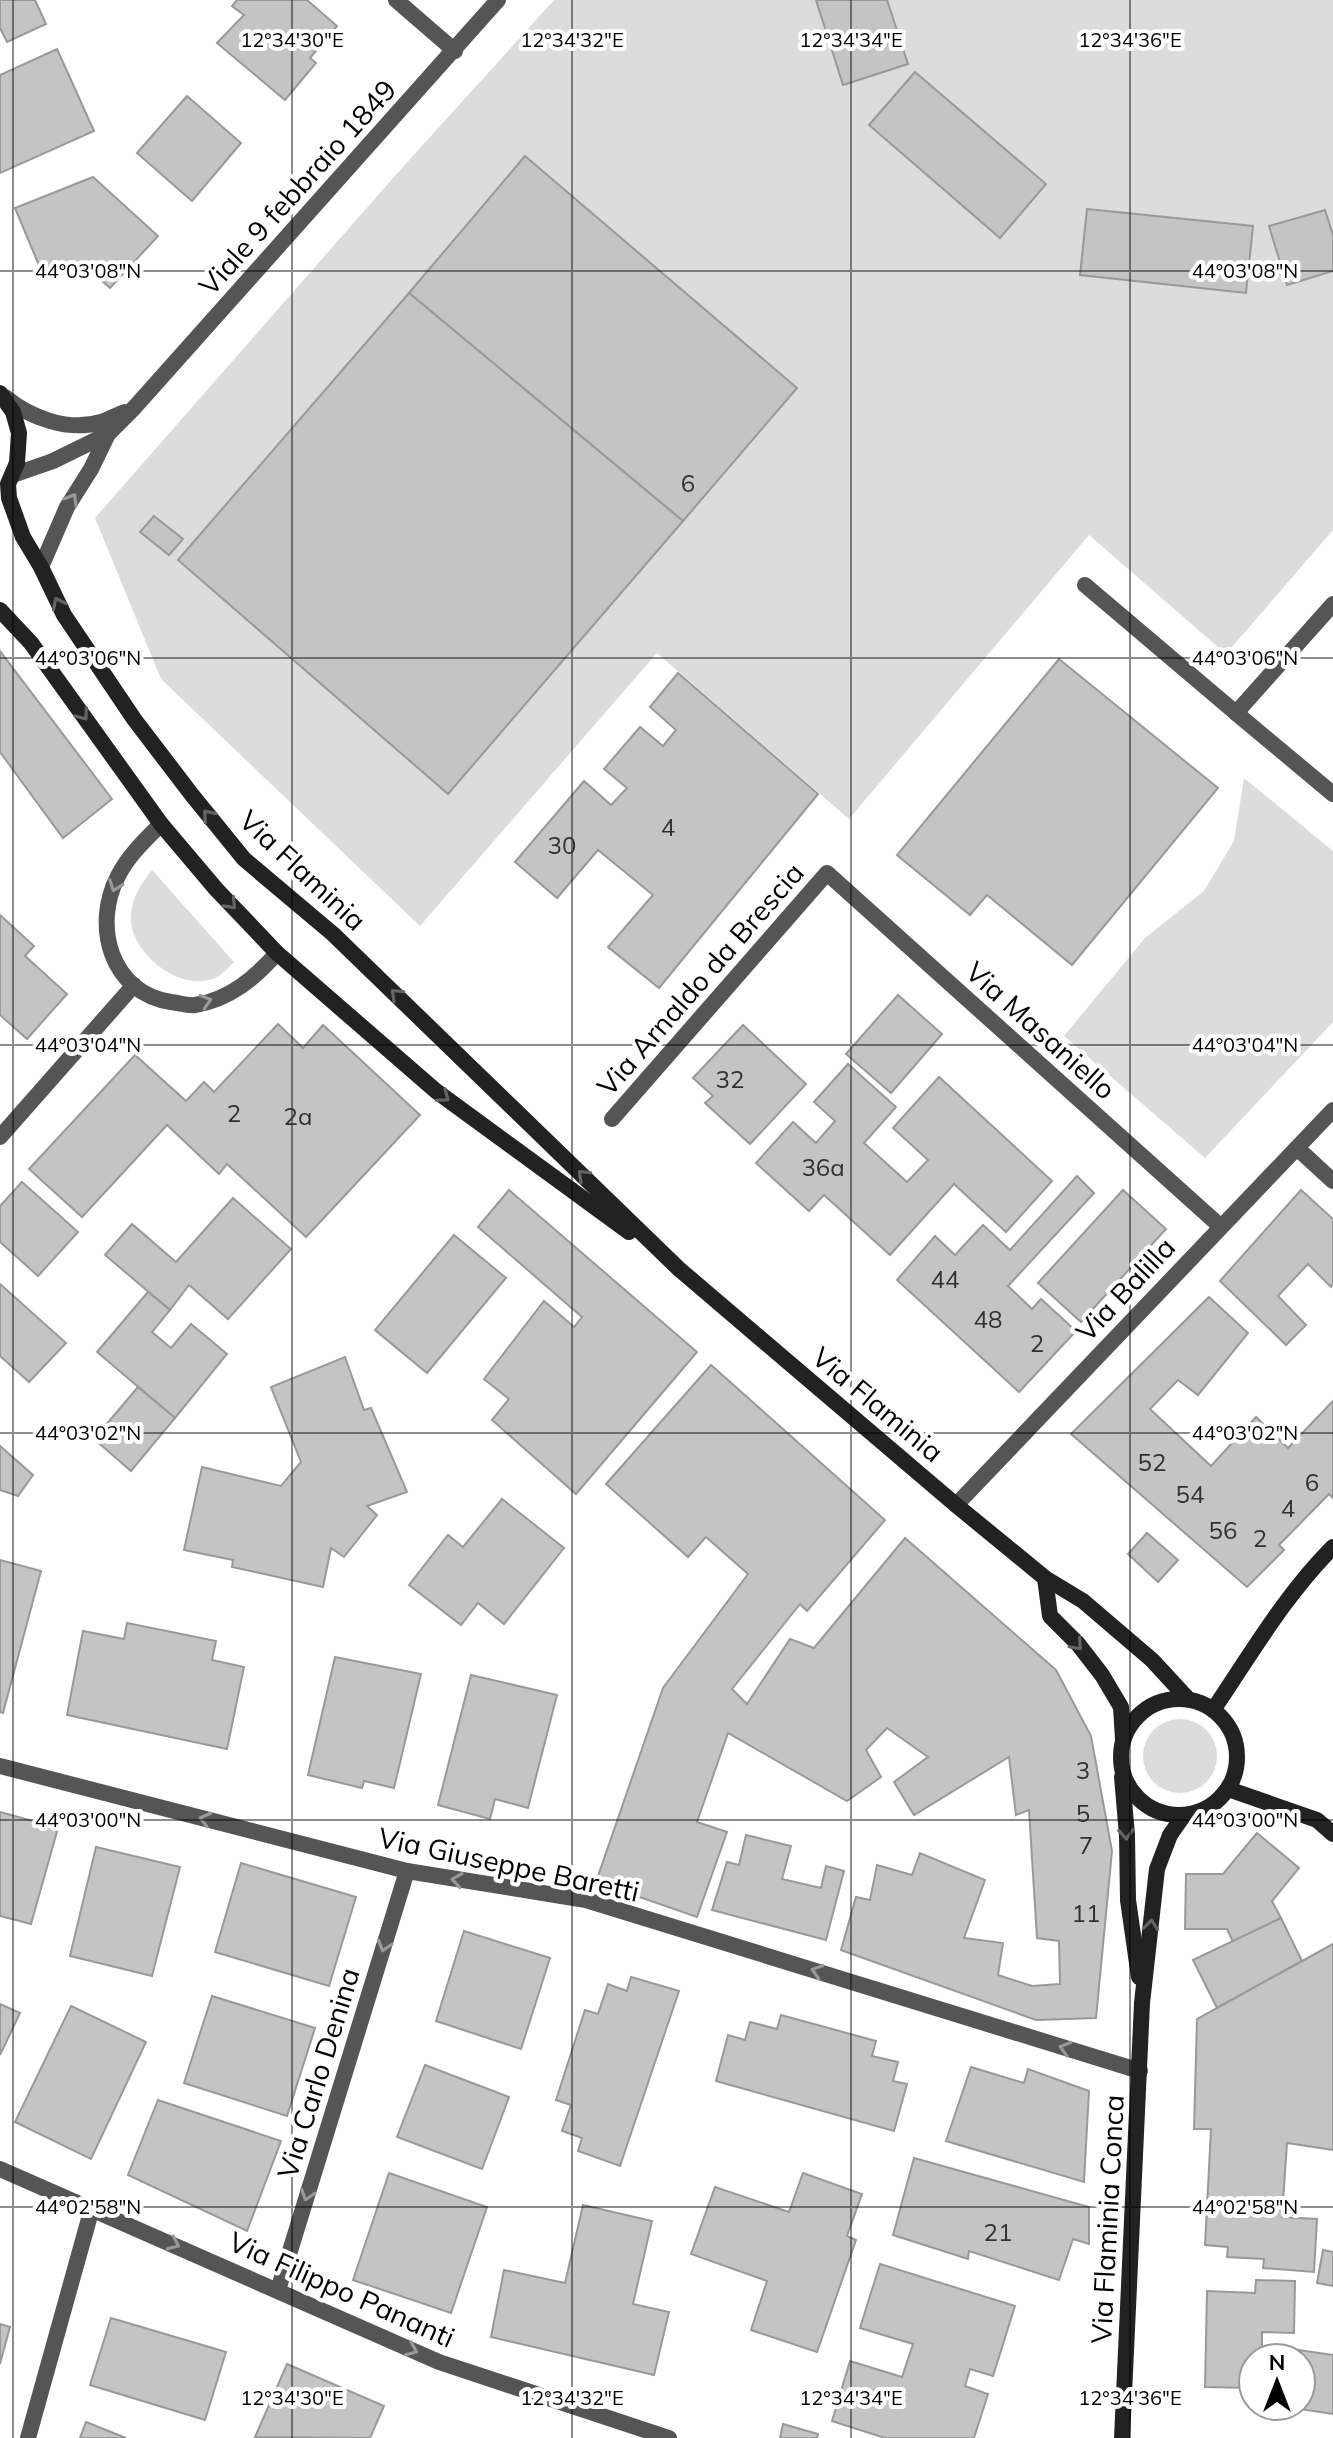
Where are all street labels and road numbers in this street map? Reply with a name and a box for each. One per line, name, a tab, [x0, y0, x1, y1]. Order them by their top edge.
street label: Viale 9 febbraio 1849	[191, 72, 403, 302]
street label: Via Flaminia	[232, 802, 374, 938]
street label: Via Arnaldo da Brescia	[589, 855, 811, 1103]
street label: Via Masaniello	[959, 954, 1123, 1106]
street label: Via Balilla	[1068, 1230, 1182, 1348]
street label: Via Flaminia	[805, 1339, 951, 1469]
street label: Via Giuseppe Baretti	[375, 1819, 643, 1909]
street label: Via Carlo Denina	[269, 1963, 367, 2183]
street label: Via Flaminia Conca	[1083, 2094, 1131, 2344]
street label: Via Filippo Pananti	[224, 2224, 460, 2354]

